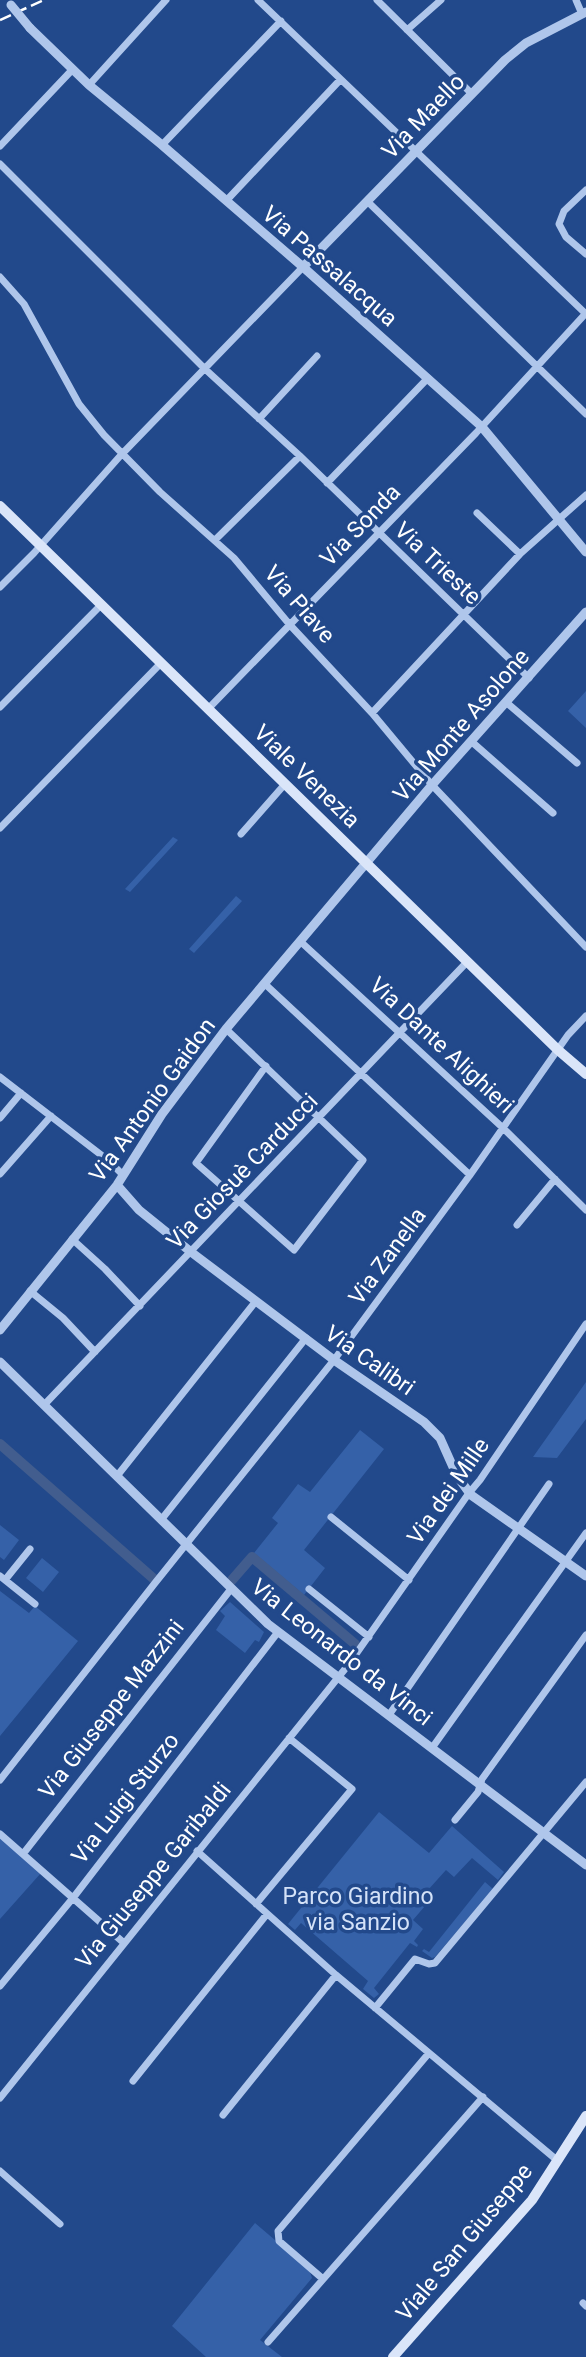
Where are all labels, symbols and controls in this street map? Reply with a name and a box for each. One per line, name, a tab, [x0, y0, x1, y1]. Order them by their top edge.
street label: Via Maello	[376, 68, 470, 164]
street label: Via Passalacqua	[257, 200, 403, 332]
street label: Via Sonda	[315, 479, 406, 572]
street label: Via Trieste	[389, 517, 486, 610]
street label: Via Piave	[259, 560, 341, 649]
street label: Via Monte Asolone	[388, 643, 535, 807]
street label: Viale Venezia	[248, 719, 365, 834]
street label: Via Dante Alighieri	[364, 972, 519, 1119]
street label: Via Antonio Gaidon	[84, 1013, 221, 1188]
street label: Via Giosuè Carducci	[161, 1088, 324, 1255]
street label: Via Zanella	[343, 1203, 432, 1310]
street label: Via Calibri	[320, 1320, 420, 1401]
street label: Via dei Mille	[402, 1433, 495, 1550]
street label: Via Leonardo da Vinci	[246, 1573, 438, 1732]
street label: Via Giuseppe Mazzini	[33, 1615, 190, 1804]
street label: Via Luigi Sturzo	[66, 1727, 185, 1869]
street label: Via Giuseppe Garibaldi	[70, 1777, 237, 1974]
park label: Parco Giardino via Sanzio	[282, 1883, 434, 1936]
street label: Viale San Giuseppe	[391, 2158, 538, 2326]

